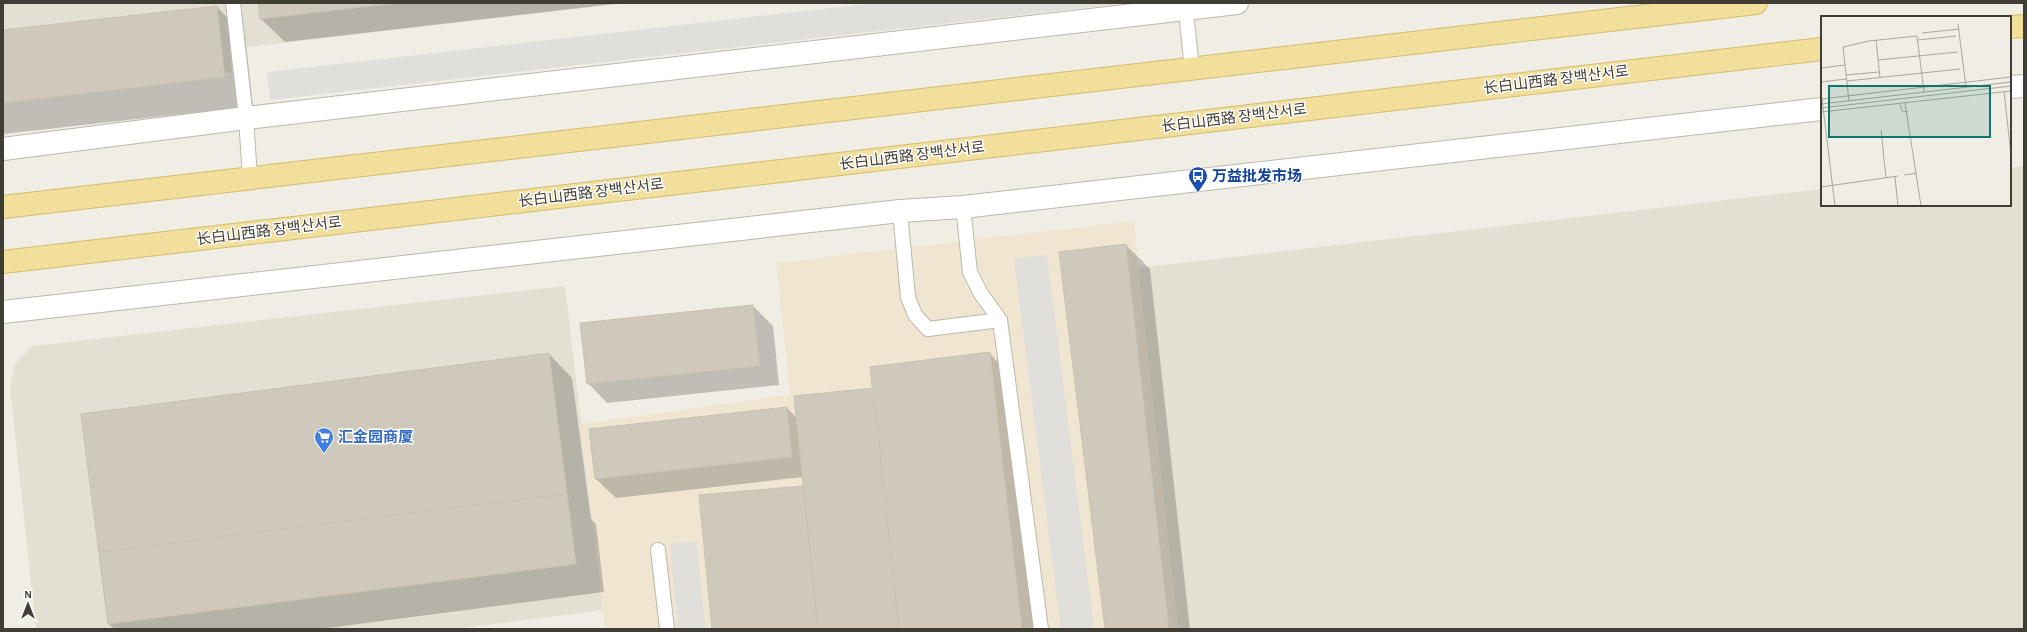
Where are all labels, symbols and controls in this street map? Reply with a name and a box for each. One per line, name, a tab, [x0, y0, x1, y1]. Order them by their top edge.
inset map	[1821, 16, 2011, 206]
street label: 长白山西路 장백산서로	[1482, 63, 1630, 96]
street label: 长白山西路 장백산서로	[1160, 101, 1308, 134]
street label: 长白山西路 장백산서로	[838, 139, 986, 172]
bus stop icon: 万益批发市场	[1187, 165, 1209, 193]
place label: 万益批发市场	[1212, 168, 1302, 184]
street label: 长白山西路 장백산서로	[517, 176, 665, 209]
street label: 长白山西路 장백산서로	[195, 214, 343, 247]
supermarket icon: 汇金园商厦	[313, 426, 335, 454]
place label: 汇金园商厦	[338, 428, 413, 445]
north arrow	[8, 584, 48, 624]
text: N	[24, 589, 32, 600]

